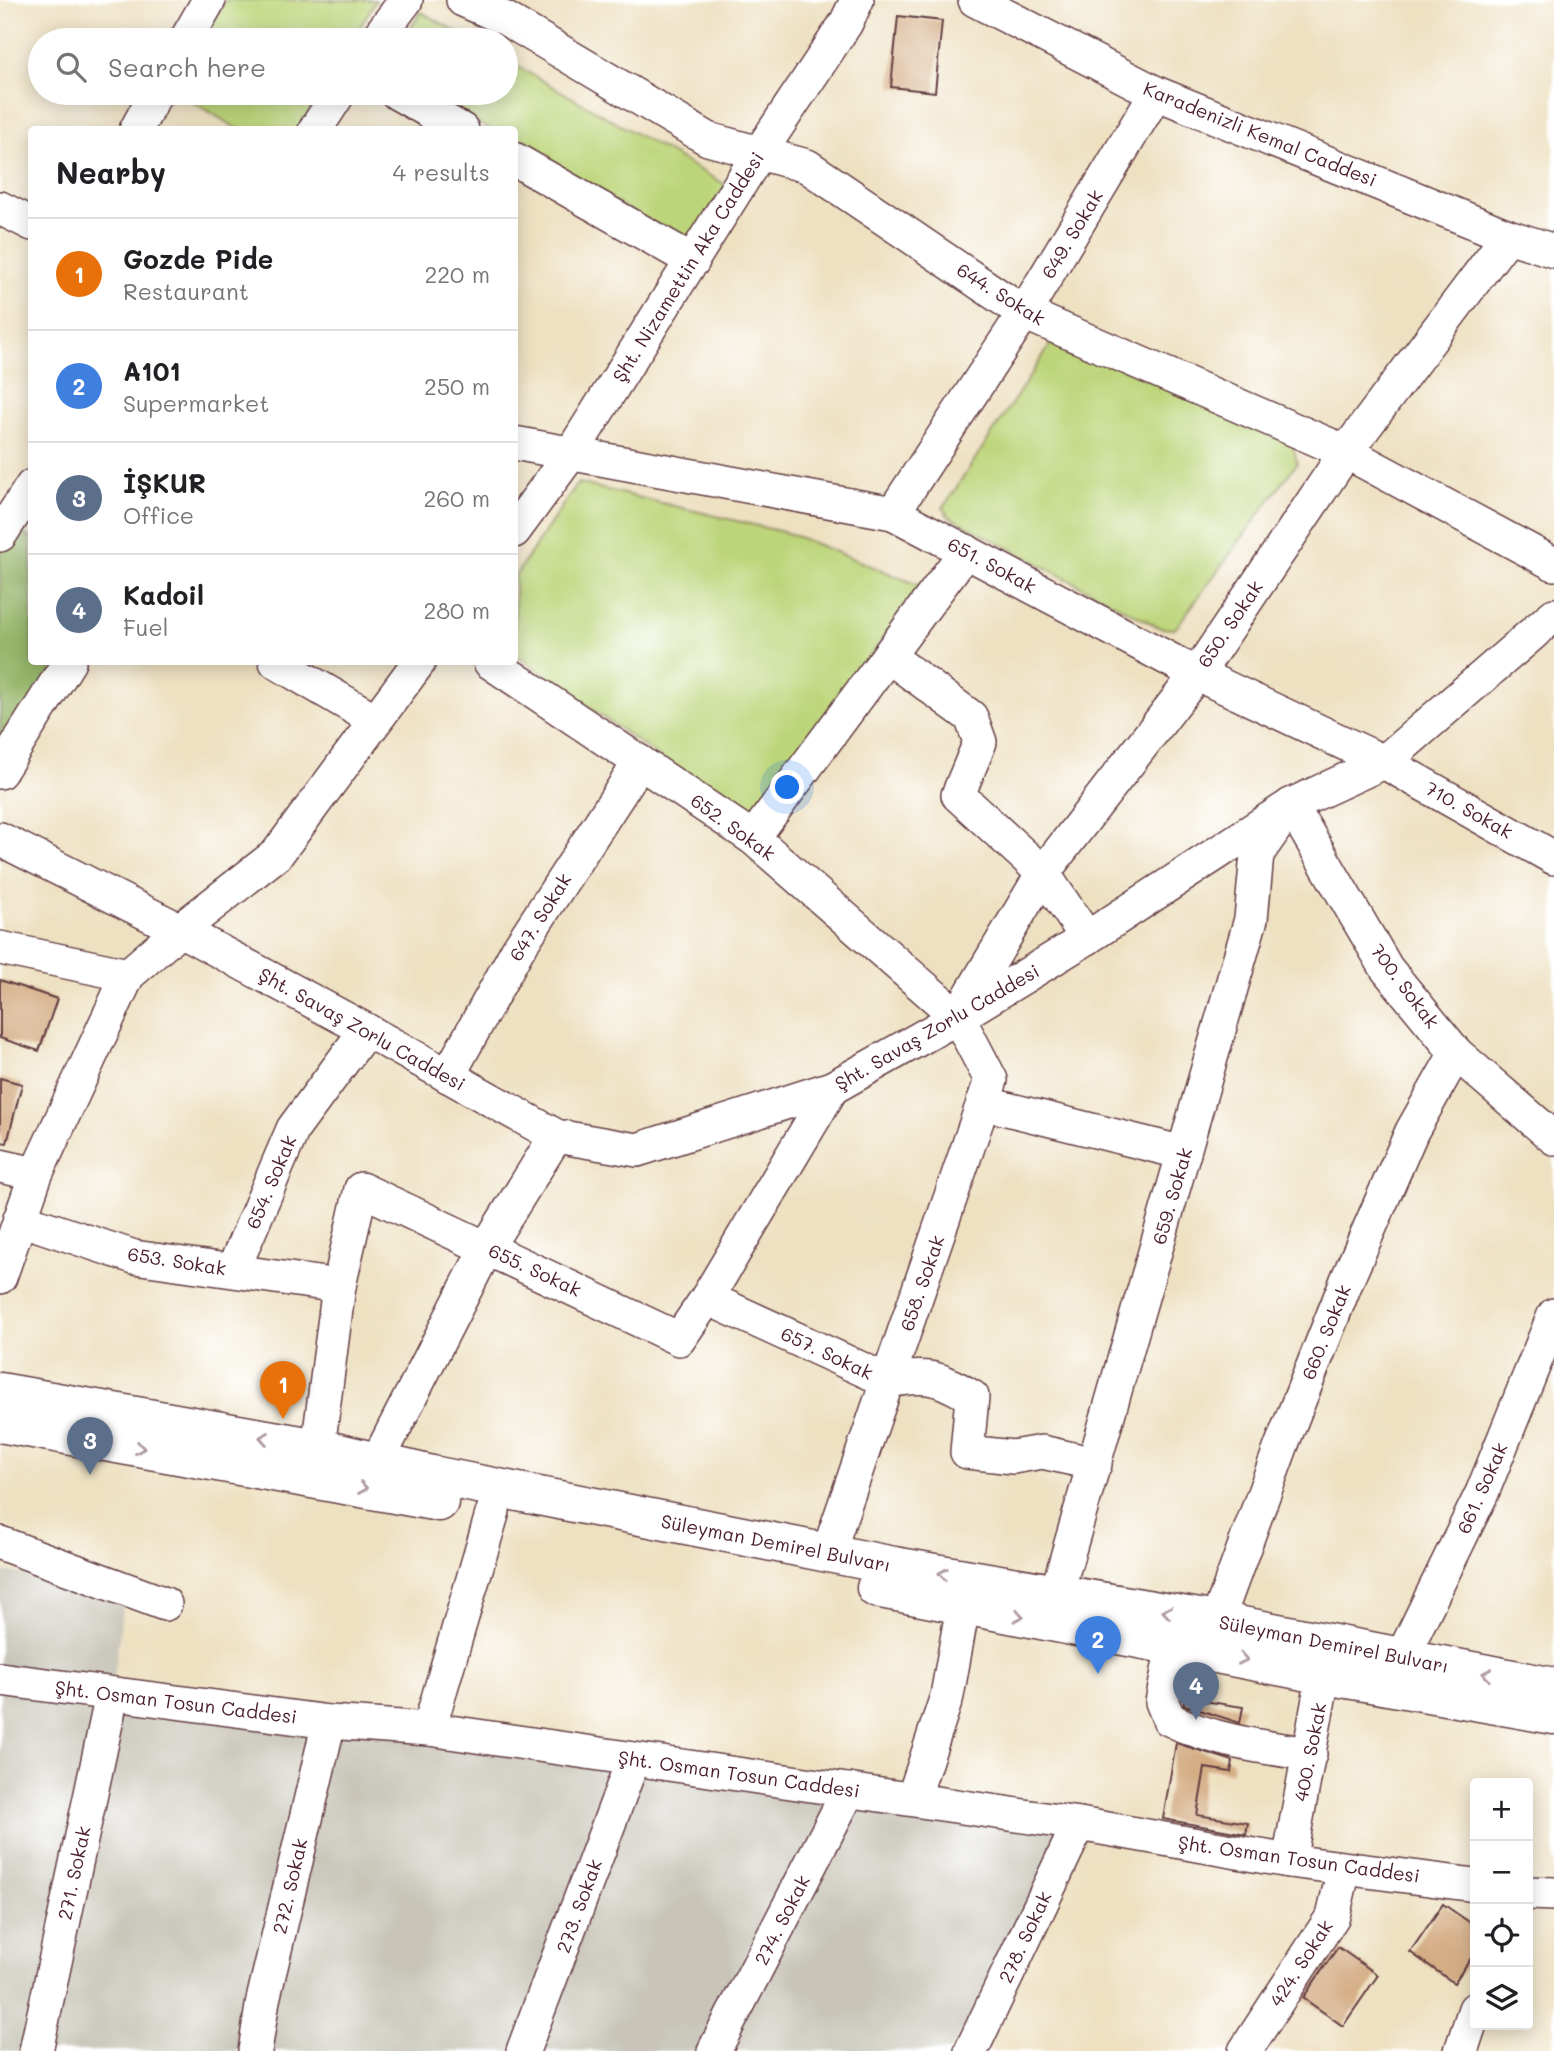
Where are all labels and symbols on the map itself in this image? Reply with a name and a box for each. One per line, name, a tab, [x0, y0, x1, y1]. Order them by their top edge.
street label: Karadenizli Kemal Caddesi	[1140, 75, 1381, 192]
street label: Şht. Nizamettin Aka Caddesi	[606, 147, 769, 387]
street label: 649. Sokak	[1035, 185, 1108, 283]
street label: 644. Sokak	[952, 257, 1050, 331]
street label: 651. Sokak	[944, 531, 1041, 598]
street label: 650. Sokak	[1191, 575, 1268, 672]
your location	[770, 770, 804, 804]
street label: 710. Sokak	[1421, 775, 1517, 844]
street label: 652. Sokak	[686, 787, 781, 866]
street label: 647. Sokak	[503, 868, 576, 965]
street label: 700. Sokak	[1365, 938, 1445, 1033]
street label: Şht. Savaş Zorlu Caddesi	[830, 958, 1044, 1095]
street label: Şht. Savaş Zorlu Caddesi	[255, 961, 470, 1096]
street label: 654. Sokak	[240, 1131, 301, 1232]
street label: 659. Sokak	[1146, 1145, 1197, 1247]
street label: 658. Sokak	[893, 1232, 950, 1334]
street label: 655. Sokak	[485, 1237, 586, 1302]
street label: 653. Sokak	[126, 1240, 228, 1281]
street label: 660. Sokak	[1295, 1281, 1356, 1383]
street label: 657. Sokak	[777, 1320, 877, 1385]
pin: 1	[260, 1361, 306, 1419]
pin: 3	[67, 1417, 113, 1475]
one-way arrow	[258, 1431, 270, 1446]
street label: 661. Sokak	[1450, 1438, 1513, 1537]
one-way arrow	[134, 1440, 145, 1455]
one-way arrow	[357, 1480, 369, 1495]
street label: Süleyman Demirel Bulvarı	[659, 1508, 893, 1577]
one-way arrow	[937, 1567, 949, 1582]
one-way arrow	[1161, 1605, 1173, 1620]
one-way arrow	[1013, 1608, 1025, 1623]
street label: Süleyman Demirel Bulvarı	[1217, 1609, 1451, 1678]
pin: 2	[1075, 1616, 1121, 1674]
one-way arrow	[1237, 1651, 1249, 1666]
pin: 4	[1173, 1662, 1219, 1720]
one-way arrow	[1481, 1667, 1493, 1682]
street label: Şht. Osman Tosun Caddesi	[54, 1674, 299, 1729]
street label: 400. Sokak	[1288, 1700, 1331, 1804]
street label: Şht. Osman Tosun Caddesi	[617, 1744, 861, 1803]
street label: 271. Sokak	[51, 1824, 96, 1922]
street label: Şht. Osman Tosun Caddesi	[1177, 1829, 1421, 1888]
street label: 272. Sokak	[266, 1836, 313, 1936]
street label: 273. Sokak	[550, 1856, 607, 1956]
street label: 274. Sokak	[748, 1870, 815, 1969]
street label: 278. Sokak	[992, 1887, 1057, 1987]
street label: 424. Sokak	[1263, 1915, 1338, 2011]

